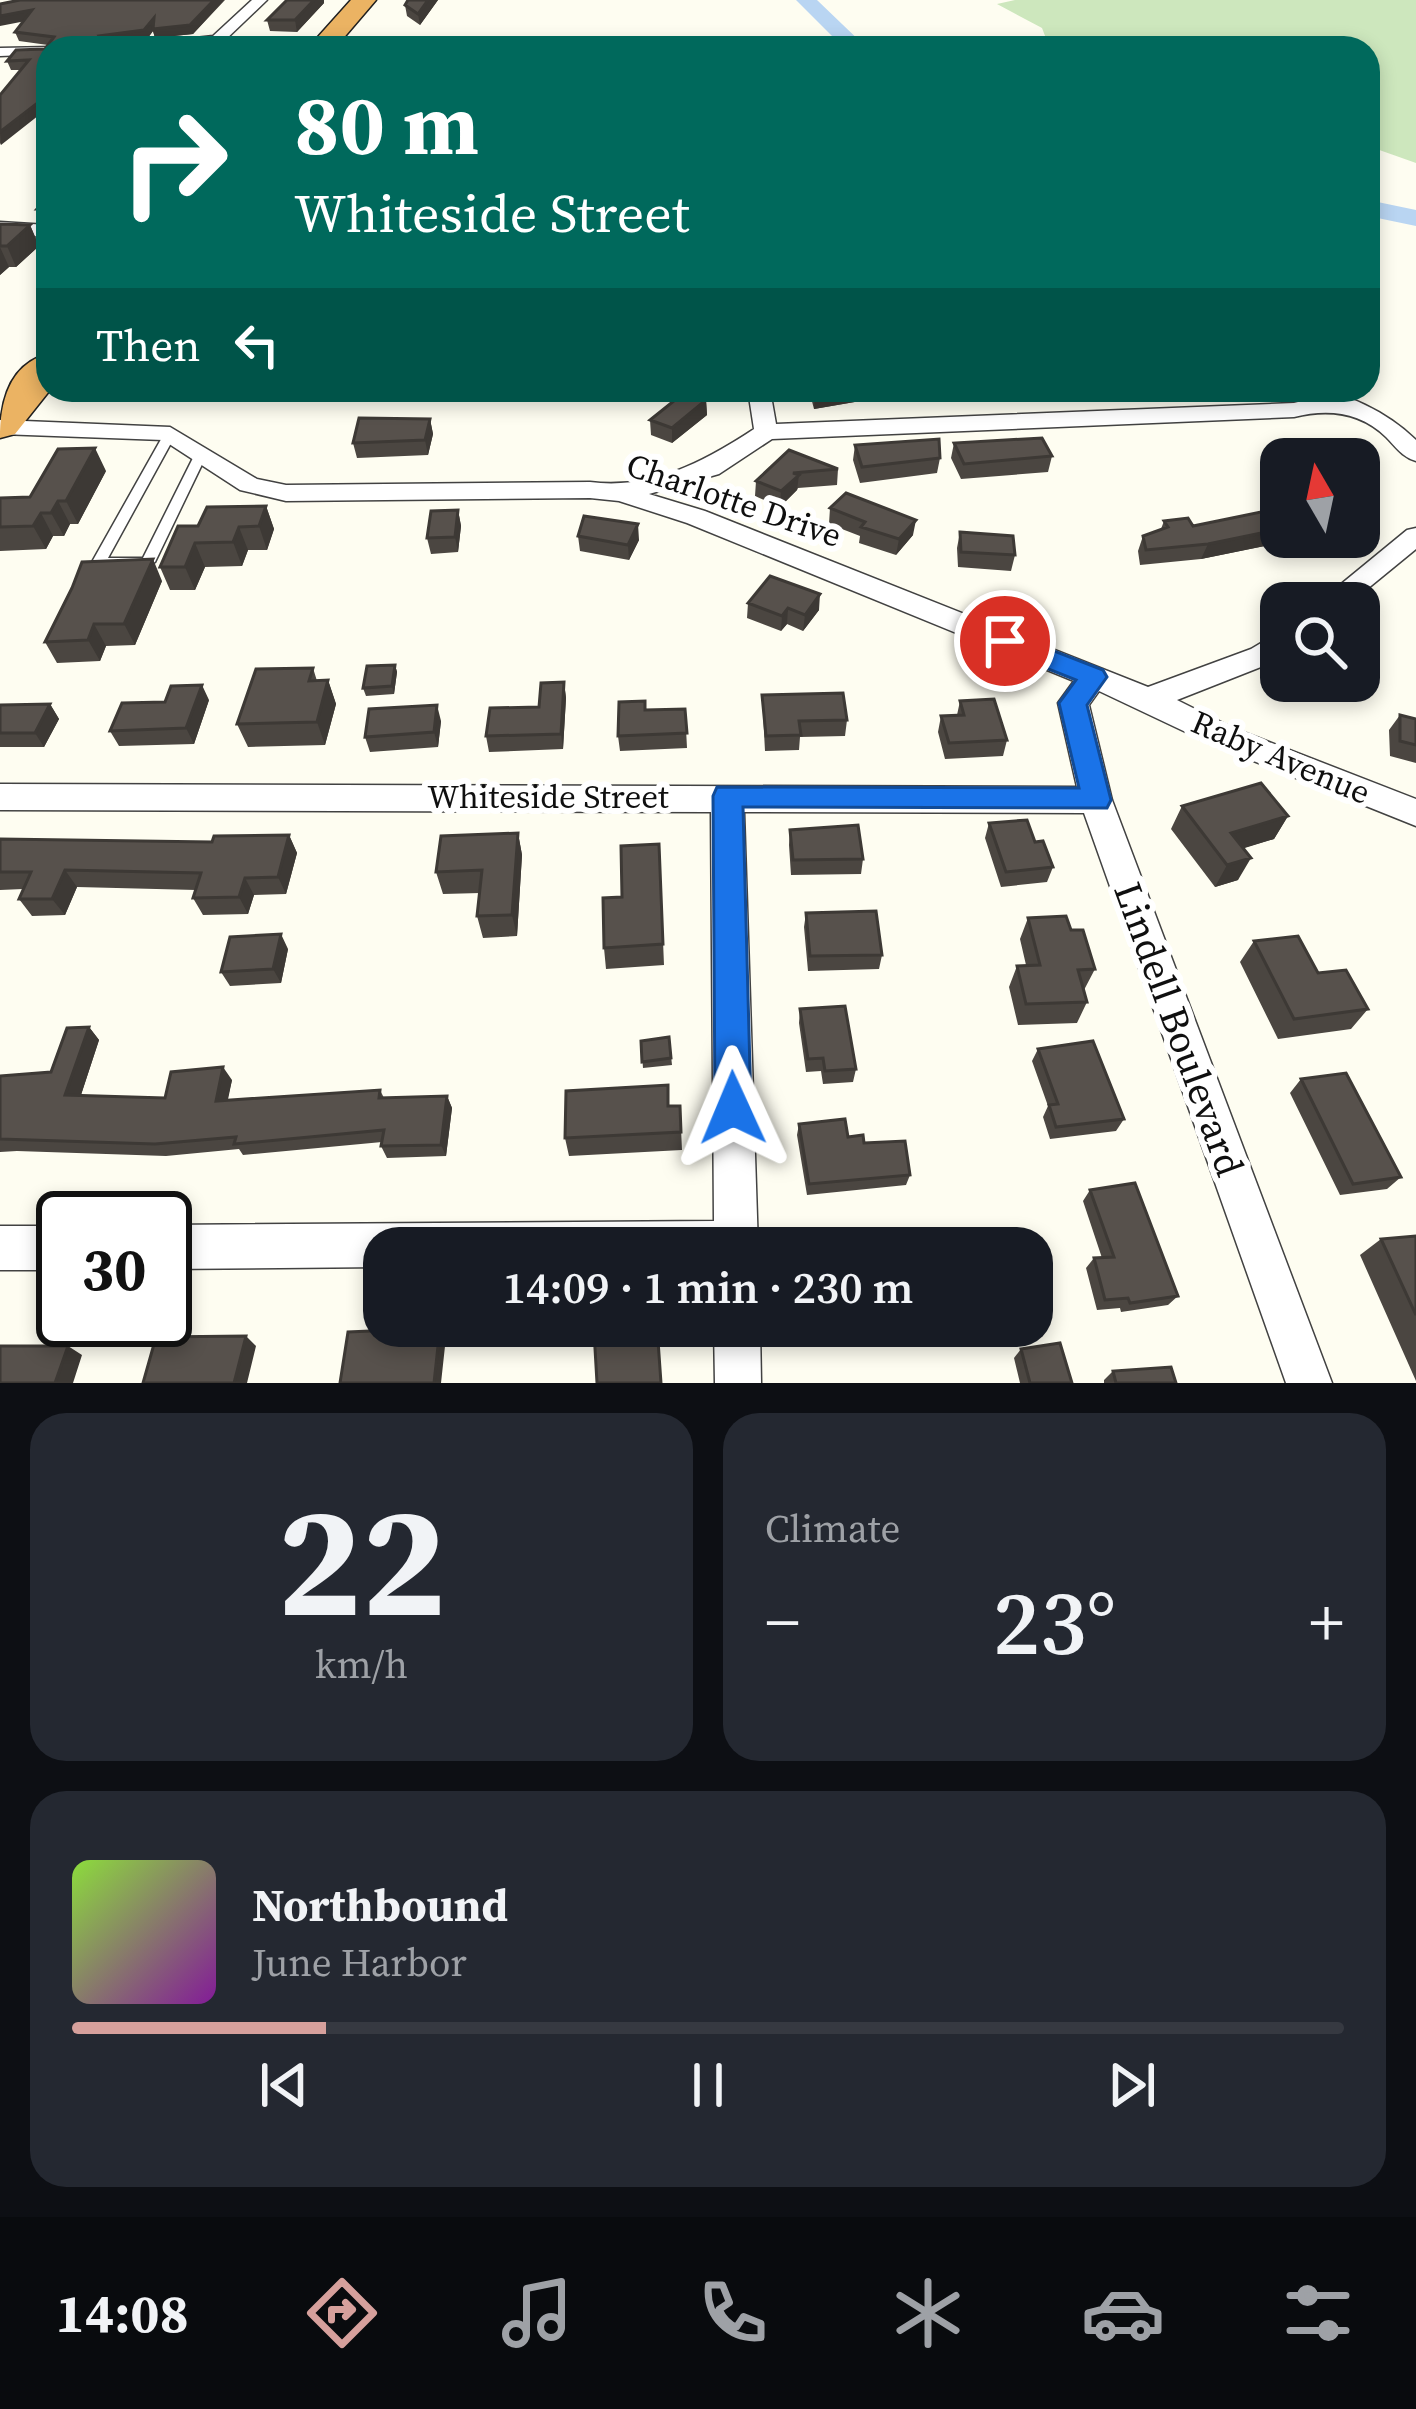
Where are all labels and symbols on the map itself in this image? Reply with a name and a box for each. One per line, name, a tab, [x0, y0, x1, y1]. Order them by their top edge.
north arrow	[1260, 438, 1380, 558]
street label: Charlotte Drive	[621, 442, 847, 558]
pin	[954, 590, 1056, 692]
street label: Raby Avenue	[1185, 699, 1377, 815]
street label: Whiteside Street	[427, 774, 669, 819]
street label: Lindell Boulevard	[1101, 875, 1257, 1183]
position arrow	[670, 1045, 796, 1171]
speed limit sign: 30	[36, 1191, 192, 1347]

